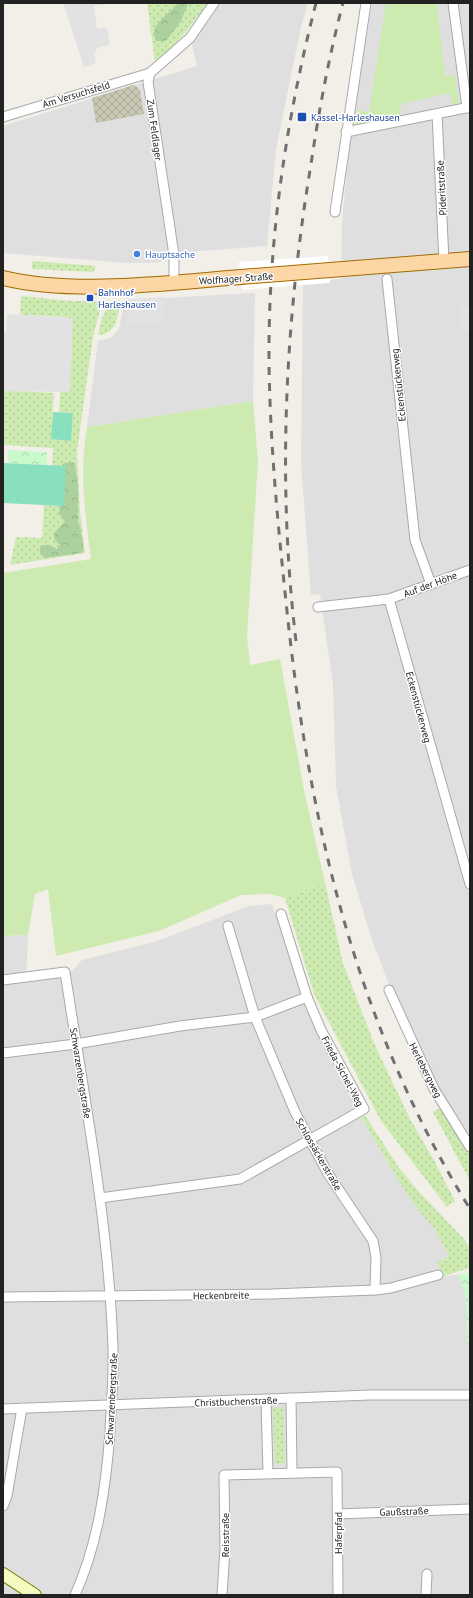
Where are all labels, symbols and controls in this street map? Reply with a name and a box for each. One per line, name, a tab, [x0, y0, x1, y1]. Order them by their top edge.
street label: Am Versuchsfeld	[41, 78, 112, 111]
street label: Zum Feldlager	[144, 99, 165, 162]
marker: Kassel-Harleshausen	[296, 111, 308, 123]
place label: Kassel-Harleshausen	[311, 111, 400, 124]
street label: Pideritstraße	[434, 160, 449, 216]
place label: Hauptsache	[145, 248, 195, 261]
marker: Hauptsache	[132, 249, 142, 259]
street label: Wolfhager Straße	[199, 269, 274, 288]
place label: Bahnhof Harleshausen	[98, 286, 156, 311]
marker: Bahnhof Harleshausen	[85, 293, 95, 303]
street label: Eckenstückerweg	[388, 348, 409, 422]
street label: Auf der Höhe	[402, 569, 459, 600]
street label: Eckenstückerweg	[403, 670, 434, 744]
street label: Schwarzenbergstraße	[67, 1027, 94, 1120]
street label: Frieda-Sichel-Weg	[318, 1034, 367, 1109]
street label: Herlebergweg	[406, 1041, 445, 1100]
street label: Schlossäckerstraße	[293, 1116, 345, 1193]
street label: Heckenbreite	[193, 1289, 249, 1302]
street label: Schwarzenbergstraße	[103, 1353, 120, 1445]
street label: Christbuchenstraße	[194, 1394, 278, 1409]
street label: Gaußstraße	[379, 1504, 429, 1519]
street label: Haferpfad	[332, 1512, 345, 1554]
street label: Reisstraße	[219, 1513, 232, 1557]

